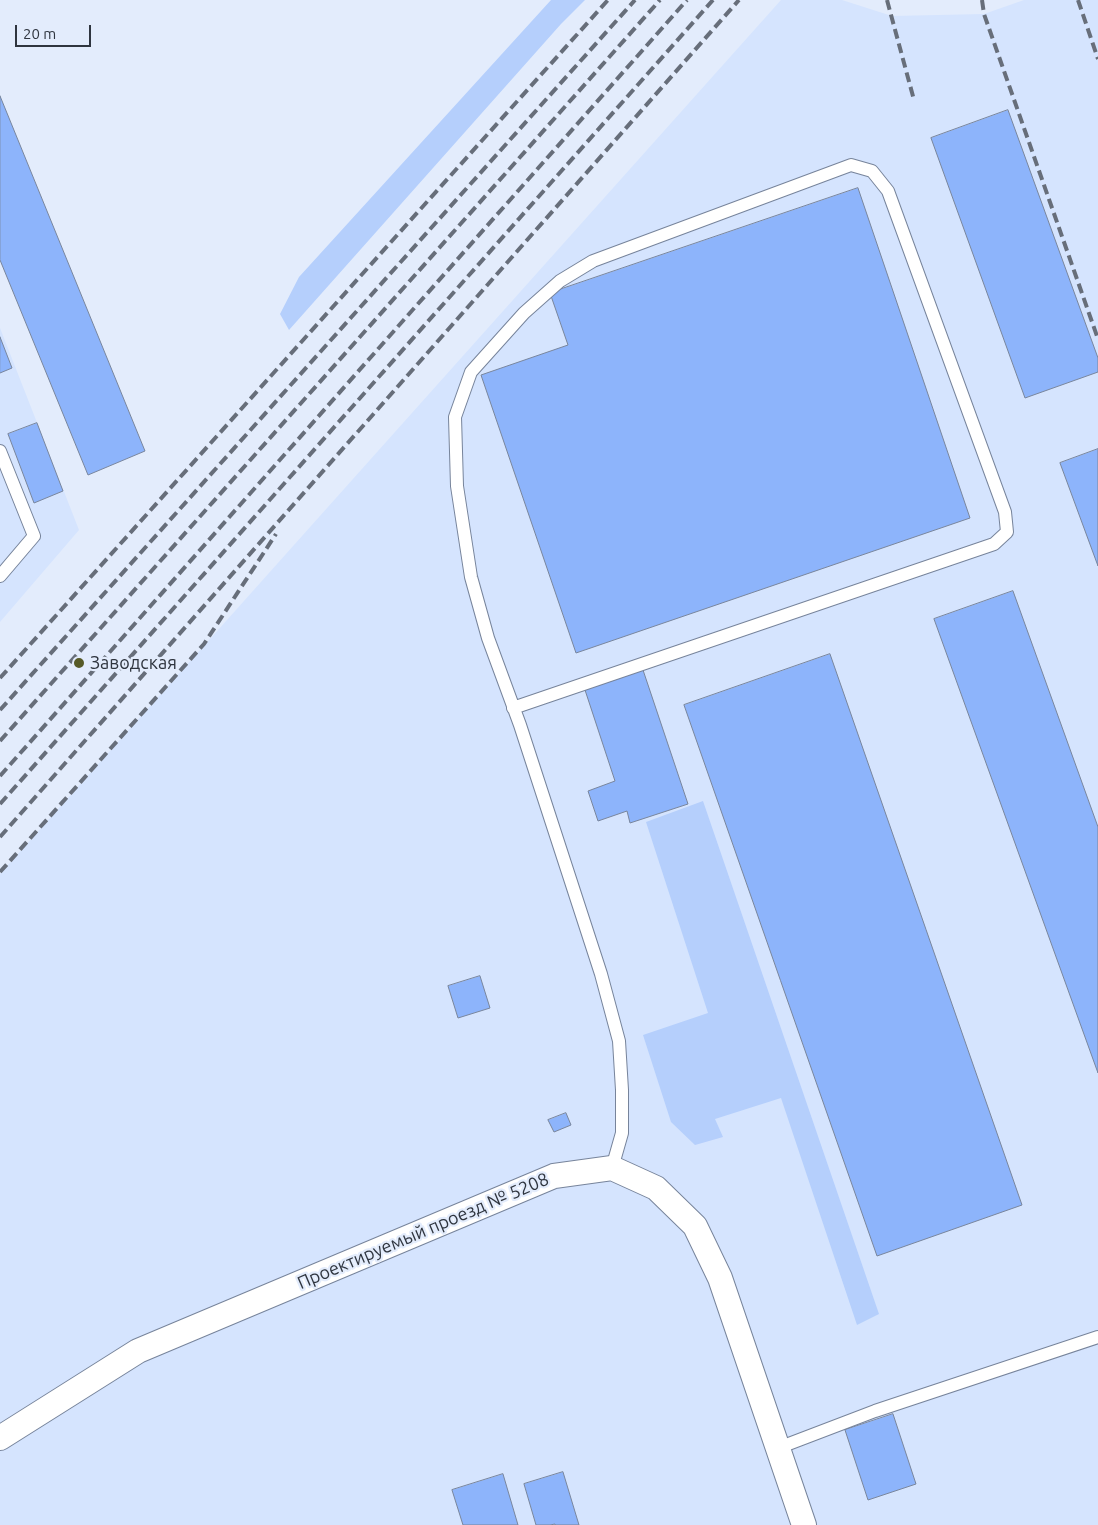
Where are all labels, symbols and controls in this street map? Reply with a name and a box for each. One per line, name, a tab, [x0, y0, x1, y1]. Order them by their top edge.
scale bar	[18, 15, 94, 47]
text: 20 m	[23, 25, 56, 42]
place label: Заводская	[90, 652, 177, 674]
marker: Заводская	[72, 656, 86, 670]
street label: Проектируемый проезд № 5208	[294, 1168, 552, 1294]

